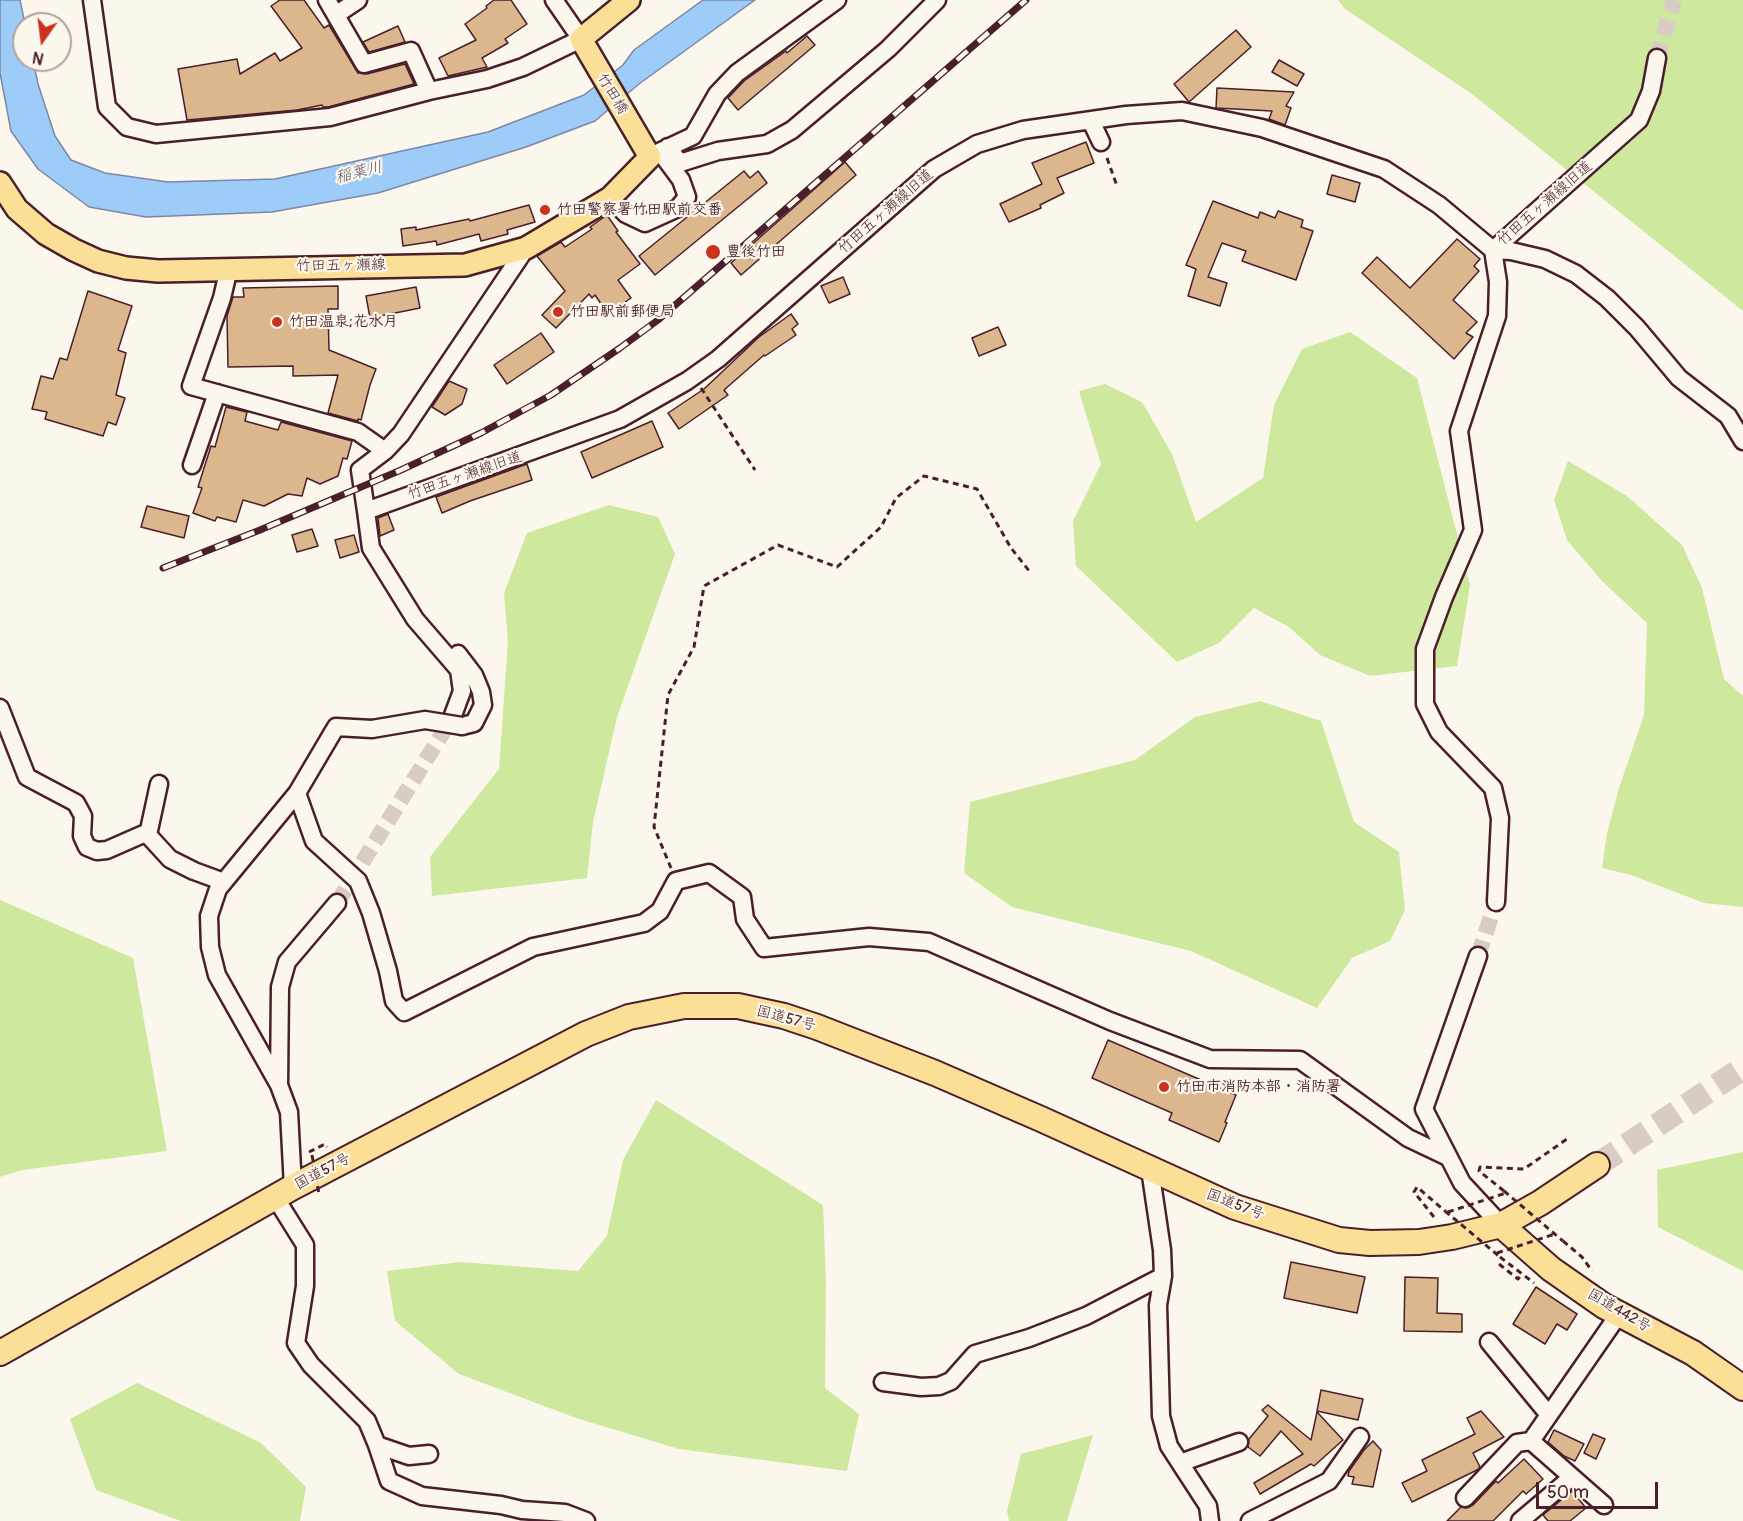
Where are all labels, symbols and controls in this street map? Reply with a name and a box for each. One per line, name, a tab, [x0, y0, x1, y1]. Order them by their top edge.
north arrow	[12, 12, 72, 72]
text: N	[30, 47, 46, 69]
street label: 竹田橋	[593, 70, 631, 118]
water label: 稲葉川	[333, 158, 385, 188]
street label: 竹田五ヶ瀬線旧道	[1494, 158, 1596, 250]
street label: 竹田五ヶ瀬線旧道	[835, 166, 937, 258]
place label: 竹田警察署竹田駅前交番	[557, 201, 722, 219]
marker: 竹田警察署竹田駅前交番	[538, 203, 552, 217]
marker: 豊後竹田	[704, 243, 722, 261]
place label: 豊後竹田	[726, 243, 786, 261]
street label: 竹田五ヶ瀬線	[296, 256, 386, 276]
place label: 竹田駅前郵便局	[570, 303, 675, 321]
marker: 竹田駅前郵便局	[551, 305, 565, 319]
place label: 竹田温泉;花水月	[289, 313, 398, 331]
marker: 竹田温泉;花水月	[270, 315, 284, 329]
street label: 竹田五ヶ瀬線旧道	[405, 448, 525, 504]
street label: 国道57号	[754, 1002, 818, 1036]
place label: 竹田市消防本部・消防署	[1176, 1078, 1341, 1096]
marker: 竹田市消防本部・消防署	[1157, 1080, 1171, 1094]
street label: 国道57号	[292, 1150, 354, 1194]
street label: 国道57号	[1203, 1186, 1267, 1224]
street label: 国道442号	[1584, 1286, 1654, 1336]
scale bar	[1539, 1470, 1660, 1508]
text: 50 m	[1547, 1481, 1589, 1504]

